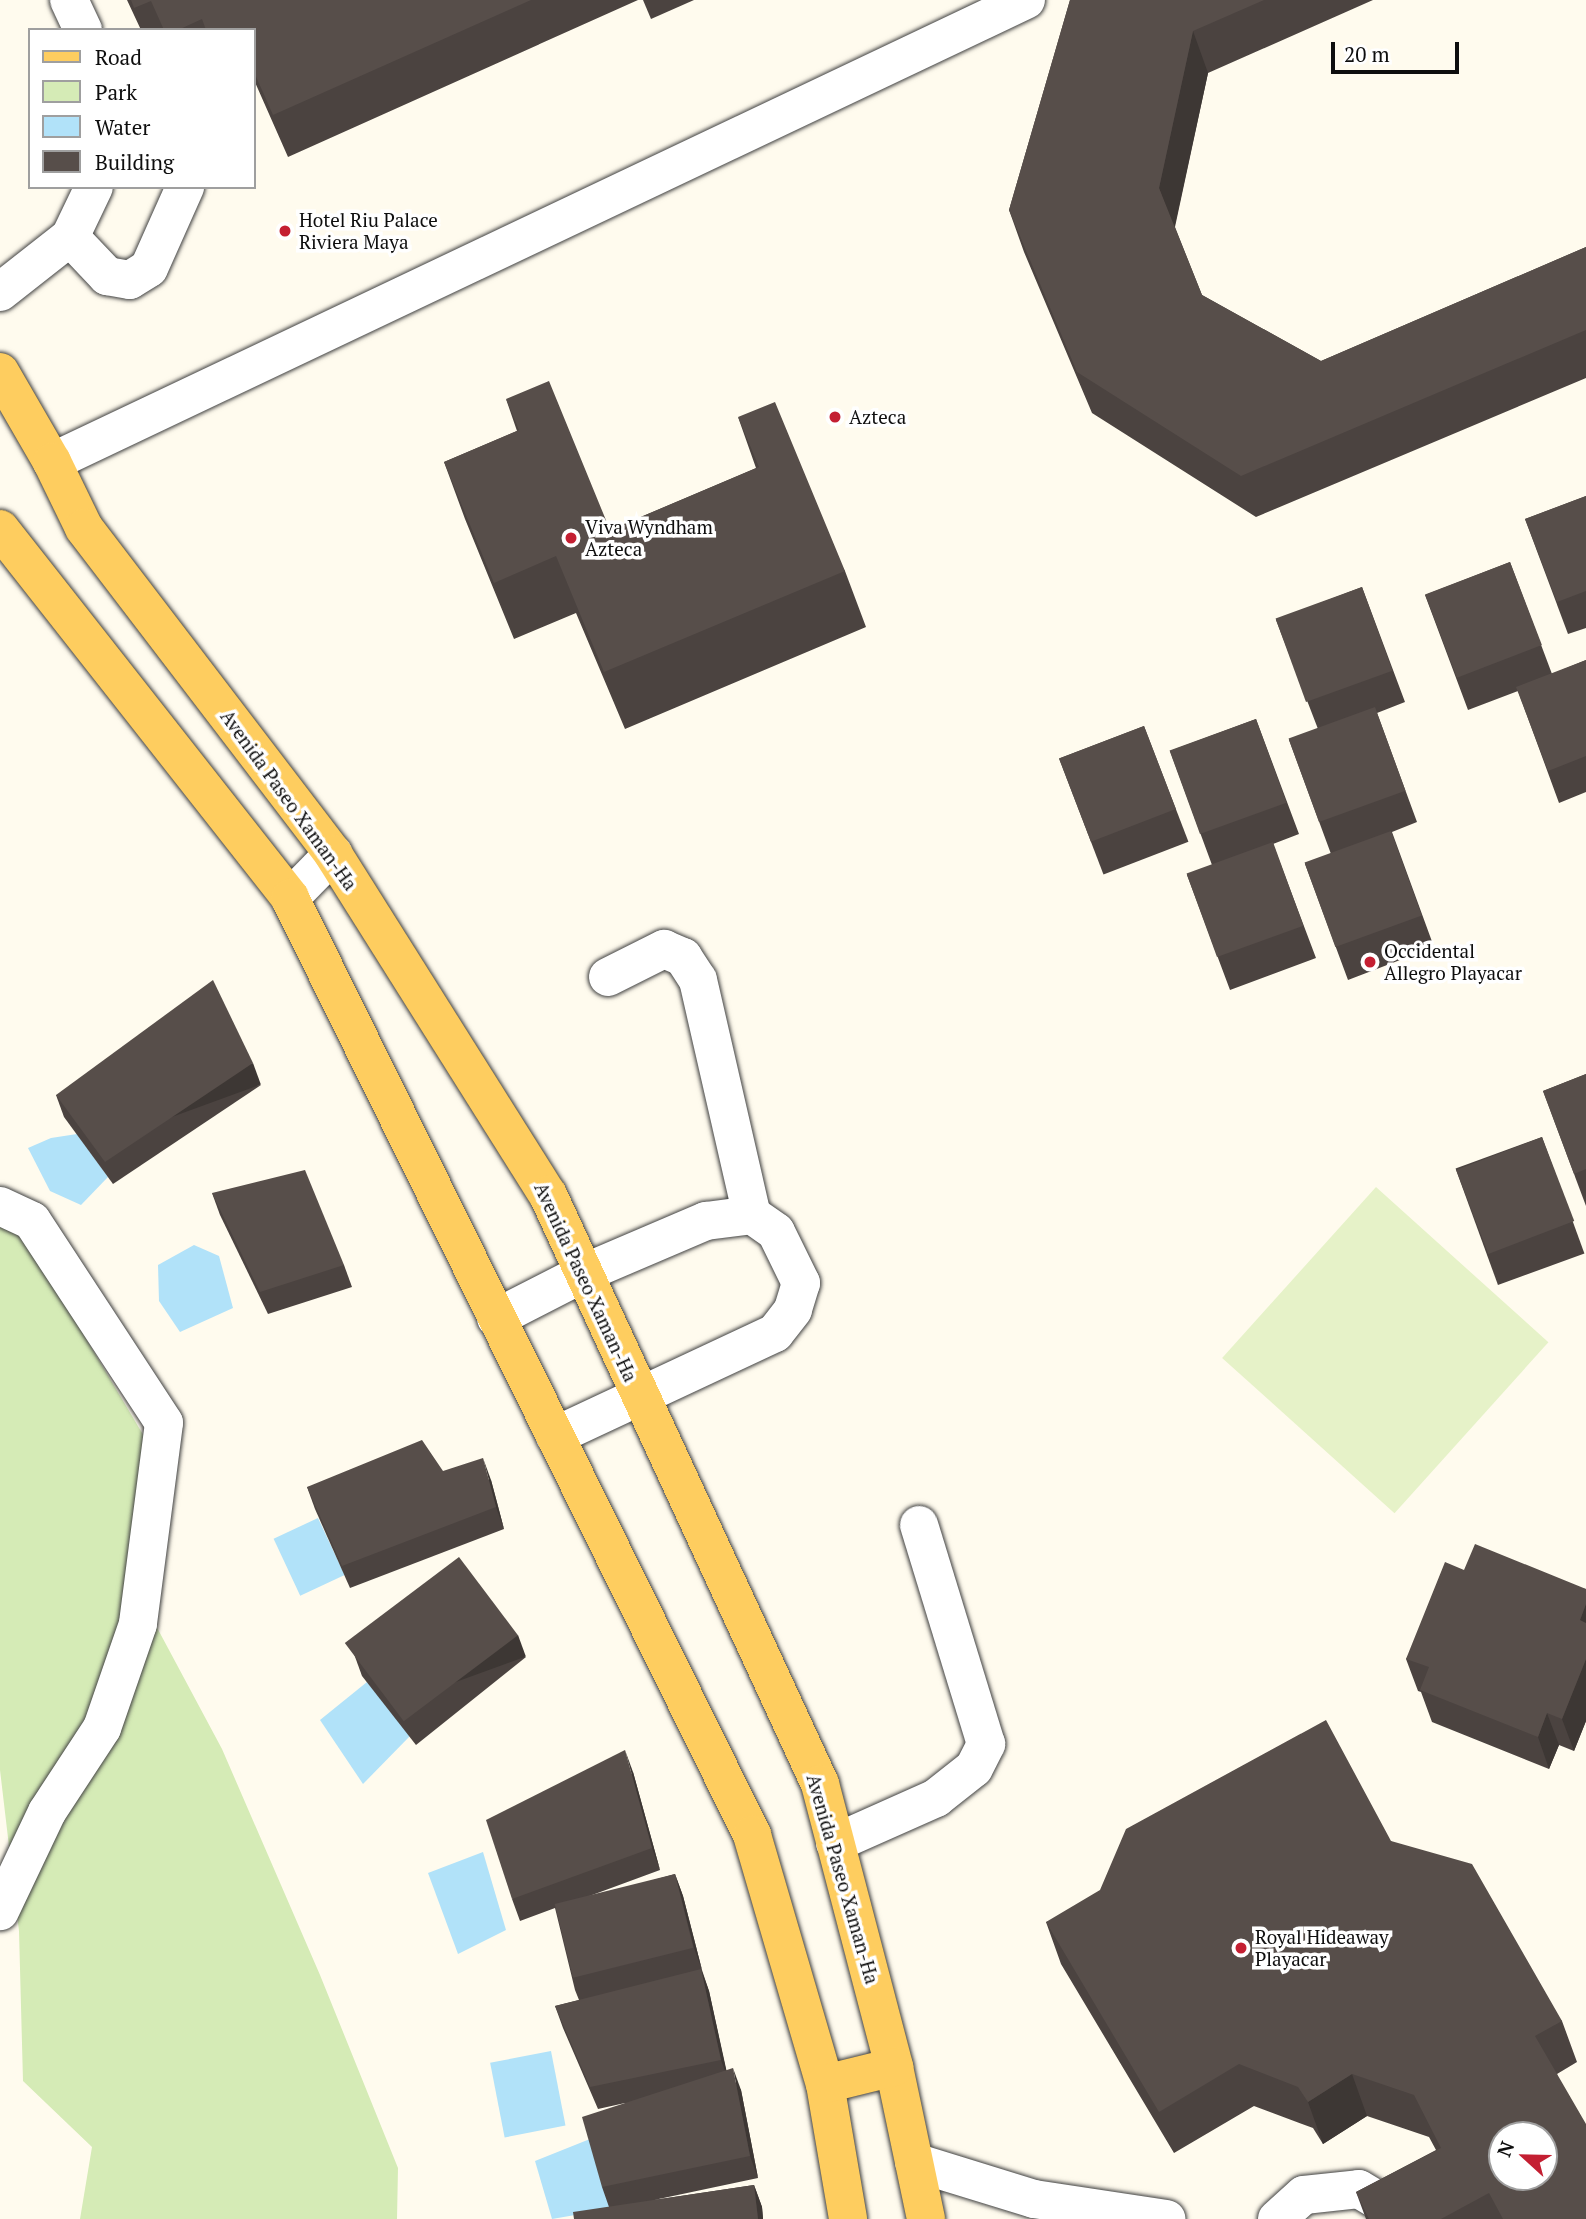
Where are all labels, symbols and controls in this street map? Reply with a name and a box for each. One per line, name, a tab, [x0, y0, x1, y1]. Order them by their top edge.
legend	[28, 28, 256, 189]
scale bar	[1334, 28, 1462, 72]
text: 20 m	[1344, 40, 1390, 68]
text: Road	[95, 43, 142, 71]
text: Park	[95, 78, 137, 106]
text: Water	[95, 113, 150, 141]
text: Building	[95, 148, 174, 176]
place label: Hotel Riu Palace Riviera Maya	[299, 209, 438, 253]
marker: Hotel Riu Palace Riviera Maya	[277, 223, 293, 239]
place label: Azteca	[849, 406, 906, 428]
marker: Azteca	[827, 409, 843, 425]
place label: Viva Wyndham Azteca	[585, 516, 713, 560]
marker: Viva Wyndham Azteca	[563, 530, 579, 546]
street label: Avenida Paseo Xaman-Ha	[216, 705, 362, 895]
place label: Occidental Allegro Playacar	[1384, 940, 1522, 984]
marker: Occidental Allegro Playacar	[1362, 954, 1378, 970]
street label: Avenida Paseo Xaman-Ha	[530, 1179, 642, 1385]
street label: Avenida Paseo Xaman-Ha	[802, 1771, 884, 1987]
place label: Royal Hideaway Playacar	[1255, 1926, 1389, 1970]
marker: Royal Hideaway Playacar	[1233, 1940, 1249, 1956]
north arrow	[1488, 2121, 1558, 2191]
text: N	[1491, 2137, 1519, 2160]

